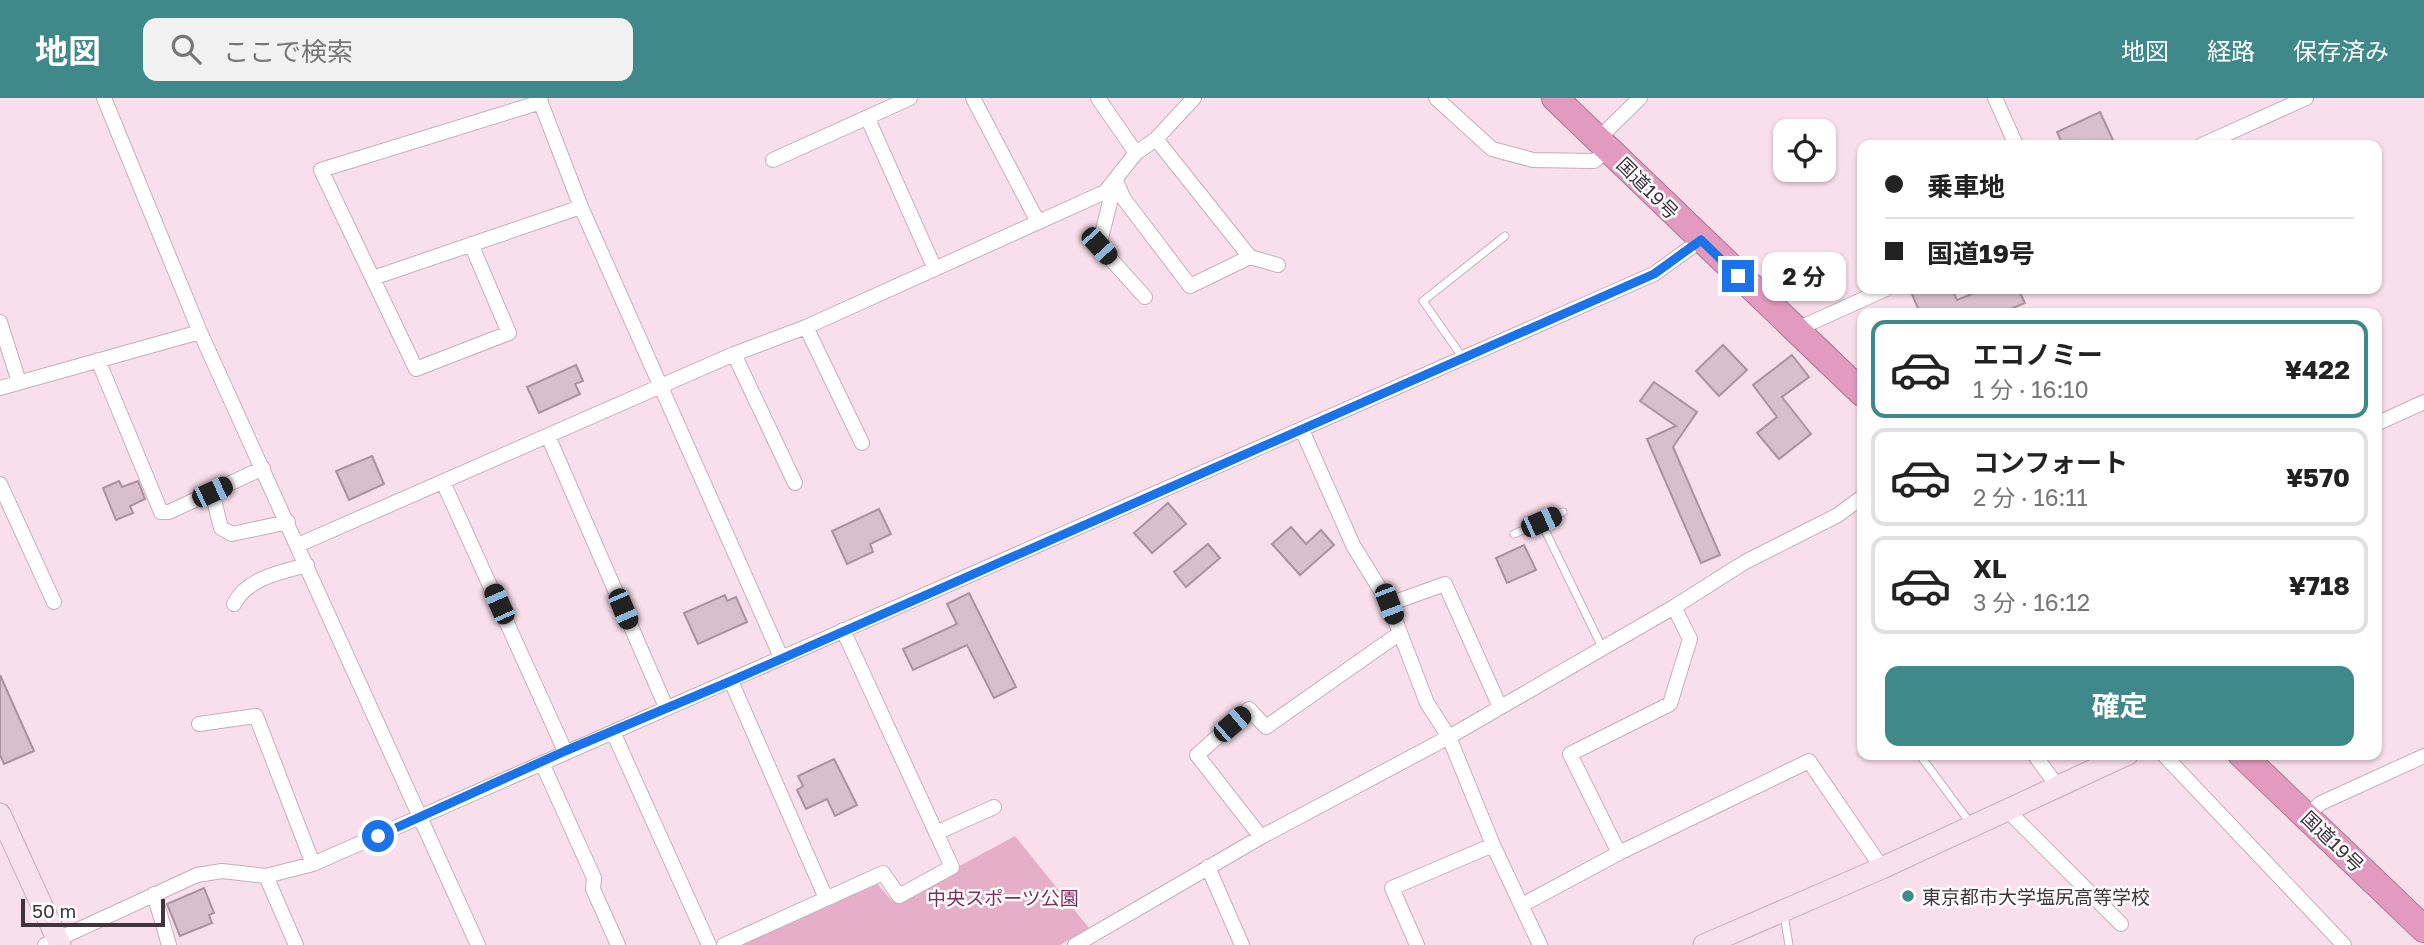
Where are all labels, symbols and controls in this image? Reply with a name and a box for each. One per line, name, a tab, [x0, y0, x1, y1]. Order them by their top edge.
search box	[143, 18, 633, 81]
icon: search	[167, 30, 205, 68]
text: 地図	[35, 31, 101, 70]
text: ここで検索	[223, 36, 353, 67]
text: 地図	[2121, 36, 2169, 65]
text: 経路	[2207, 36, 2255, 65]
text: 保存済み	[2293, 36, 2389, 65]
map controls	[1773, 119, 1836, 182]
button: locate	[1773, 119, 1836, 182]
street label: 国道19号	[1612, 152, 1684, 224]
text: 乗車地	[1927, 171, 2005, 202]
car	[1078, 223, 1121, 269]
text: 国道19号	[1927, 238, 2035, 269]
callout: 2 分	[1762, 252, 1846, 300]
route end	[1722, 260, 1754, 292]
text: 2 分	[1783, 262, 1825, 290]
icon: car	[1889, 338, 1952, 401]
text: エコノミー	[1973, 339, 2103, 370]
text: ¥422	[2285, 354, 2350, 385]
text: 1 分 · 16:10	[1973, 375, 2089, 403]
icon: car	[1889, 446, 1952, 509]
text: コンフォート	[1973, 447, 2128, 478]
text: ¥570	[2286, 462, 2350, 493]
car	[189, 474, 236, 510]
text: 2 分 · 16:11	[1973, 483, 2088, 511]
car	[1518, 504, 1565, 540]
text: XL	[1973, 553, 2007, 584]
icon: car	[1889, 554, 1952, 617]
text: ¥718	[2289, 570, 2350, 601]
car	[481, 581, 518, 627]
car	[1372, 581, 1407, 627]
car	[606, 586, 641, 632]
text: 3 分 · 16:12	[1973, 588, 2090, 616]
button: 確定	[1885, 666, 2354, 746]
car	[1210, 702, 1255, 746]
street label: 国道19号	[2297, 806, 2369, 876]
route start	[362, 820, 394, 852]
place label: 東京都市大学塩尻高等学校	[1922, 885, 2150, 908]
park label: 中央スポーツ公園	[927, 886, 1079, 909]
marker: 東京都市大学塩尻高等学校	[1900, 888, 1916, 904]
scale bar	[21, 896, 164, 928]
text: 50 m	[32, 899, 76, 922]

